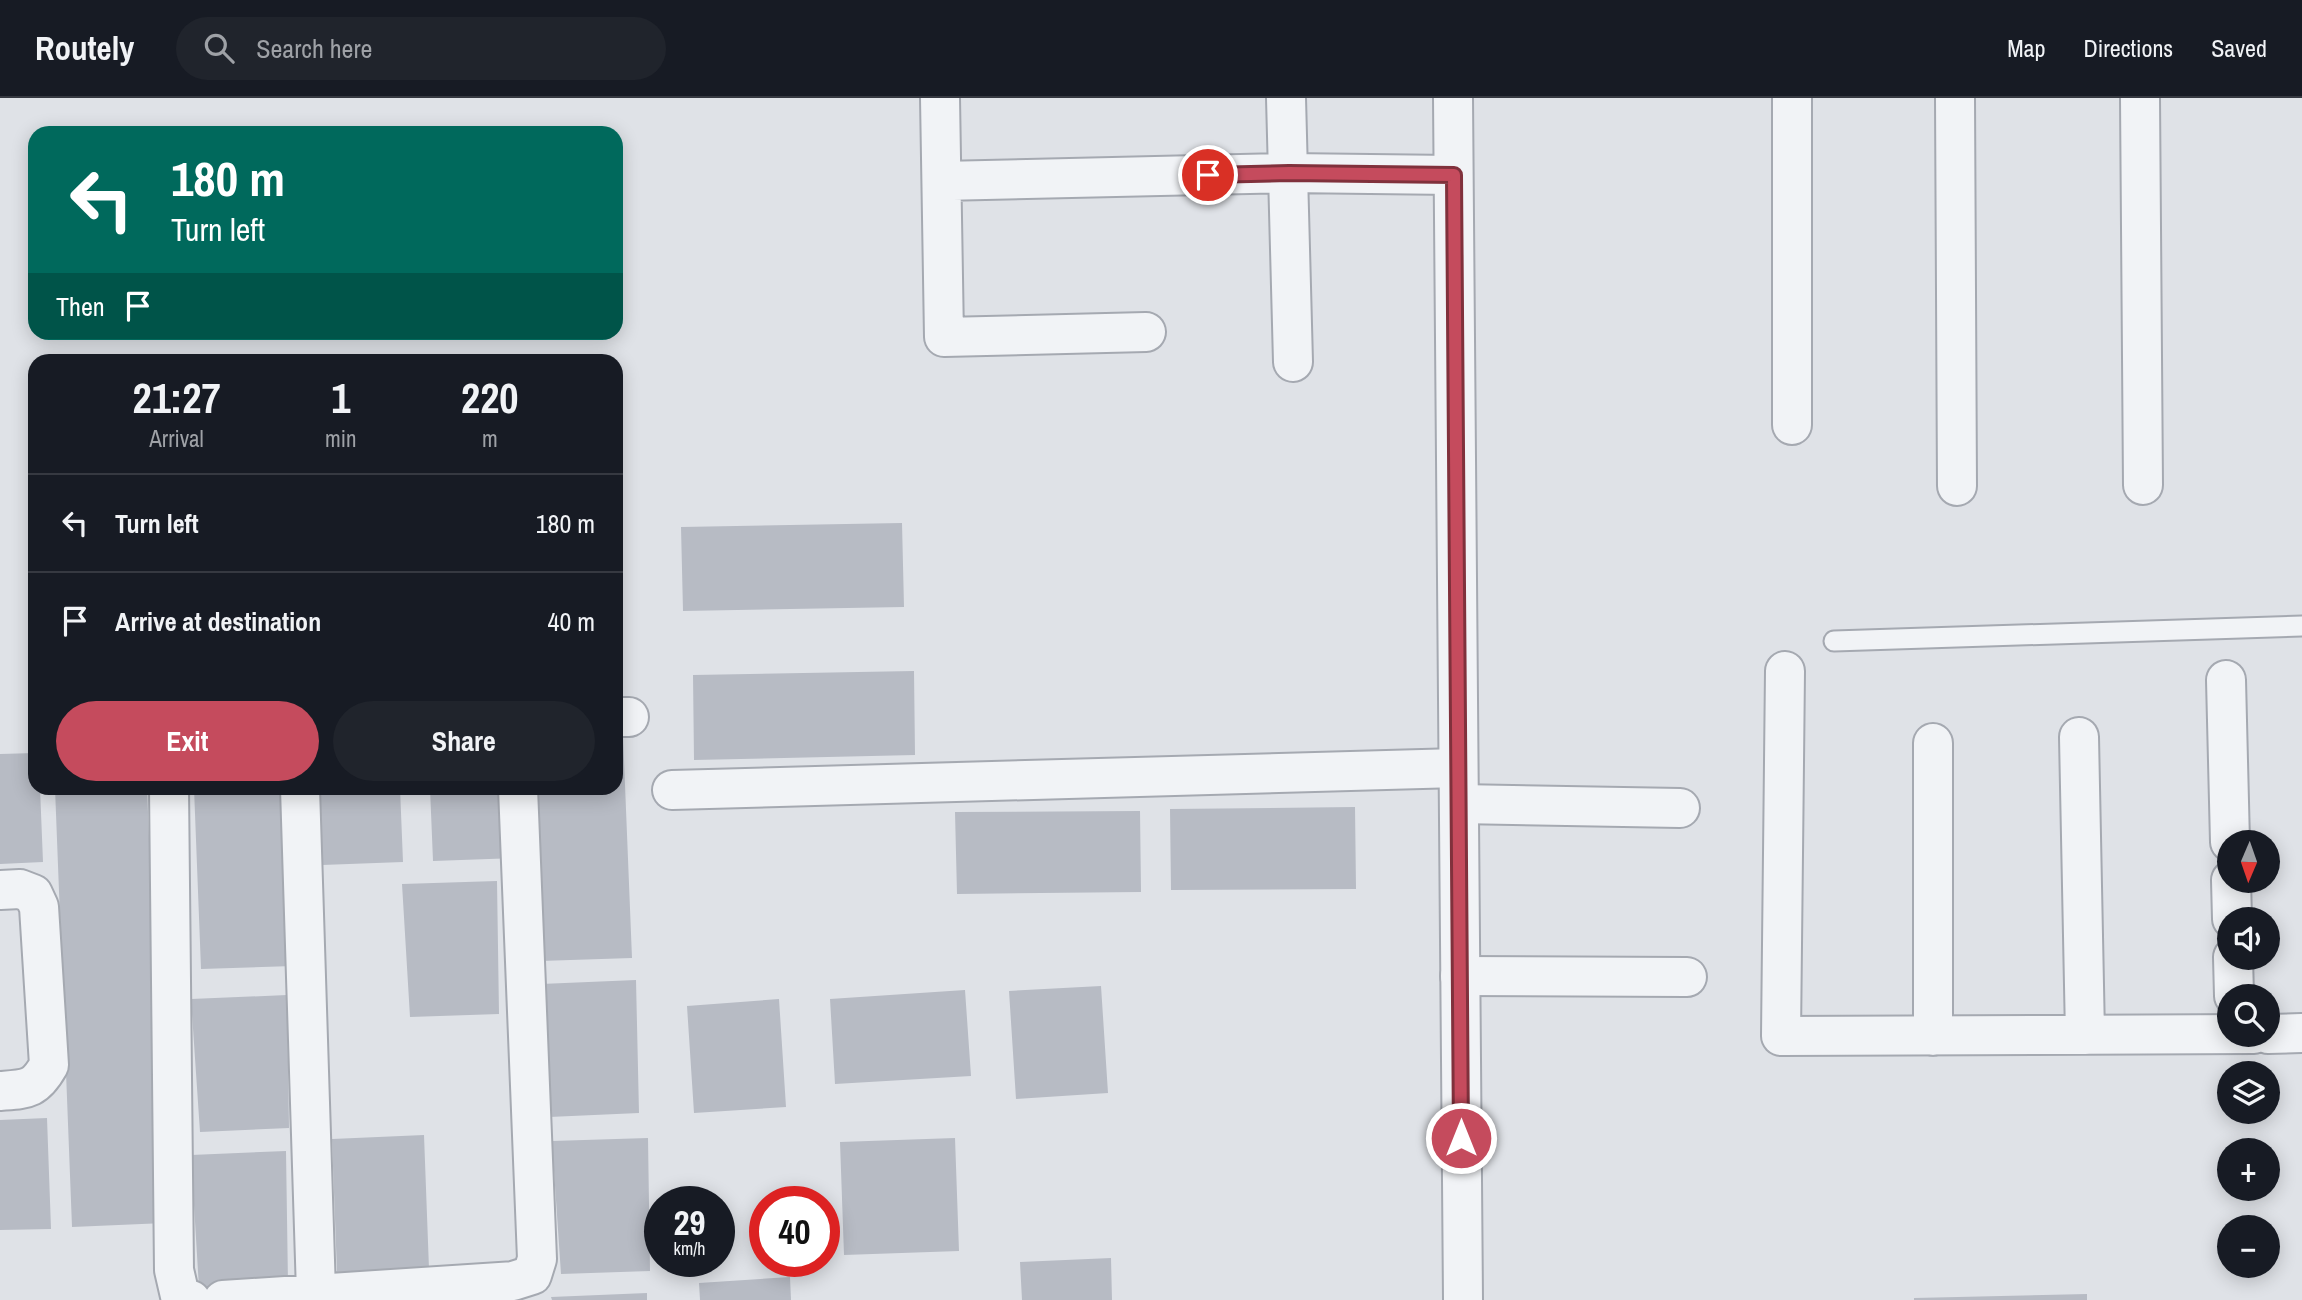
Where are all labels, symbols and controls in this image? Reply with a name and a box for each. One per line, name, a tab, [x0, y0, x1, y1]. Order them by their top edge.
search box	[176, 17, 666, 80]
text: Routely	[35, 26, 134, 70]
icon: search	[200, 29, 238, 67]
text: Search here	[256, 31, 372, 66]
text: Map	[2007, 32, 2045, 64]
text: Directions	[2083, 32, 2173, 64]
text: Saved	[2211, 32, 2267, 64]
text: 180 m	[171, 145, 285, 211]
pin	[1178, 145, 1238, 205]
icon: left	[56, 154, 147, 245]
icon: arrive	[1189, 156, 1227, 194]
text: Turn left	[171, 208, 265, 251]
icon: arrive	[119, 287, 157, 325]
text: Then	[56, 289, 105, 324]
text: 21:27	[133, 370, 221, 426]
text: 1	[331, 370, 350, 426]
text: 220	[461, 370, 519, 426]
text: Arrival	[149, 423, 204, 454]
text: min	[325, 423, 357, 454]
text: m	[482, 423, 498, 454]
icon: left	[56, 504, 94, 542]
text: Turn left	[115, 506, 199, 541]
text: 180 m	[536, 506, 595, 541]
icon: arrive	[56, 602, 94, 640]
text: Arrive at destination	[115, 604, 321, 639]
text: 40 m	[548, 604, 595, 639]
button: Exit	[56, 701, 319, 781]
button: Share	[333, 701, 595, 781]
north arrow	[2217, 830, 2280, 892]
map controls	[2217, 830, 2280, 1278]
button: sound	[2217, 907, 2280, 970]
button: search	[2217, 984, 2280, 1047]
button: layers	[2217, 1061, 2280, 1124]
position arrow	[1424, 1101, 1498, 1175]
button: +	[2217, 1138, 2280, 1201]
speed limit sign: 40	[749, 1186, 840, 1277]
text: 29	[674, 1199, 705, 1246]
button: −	[2217, 1215, 2280, 1278]
text: km/h	[674, 1236, 706, 1261]

